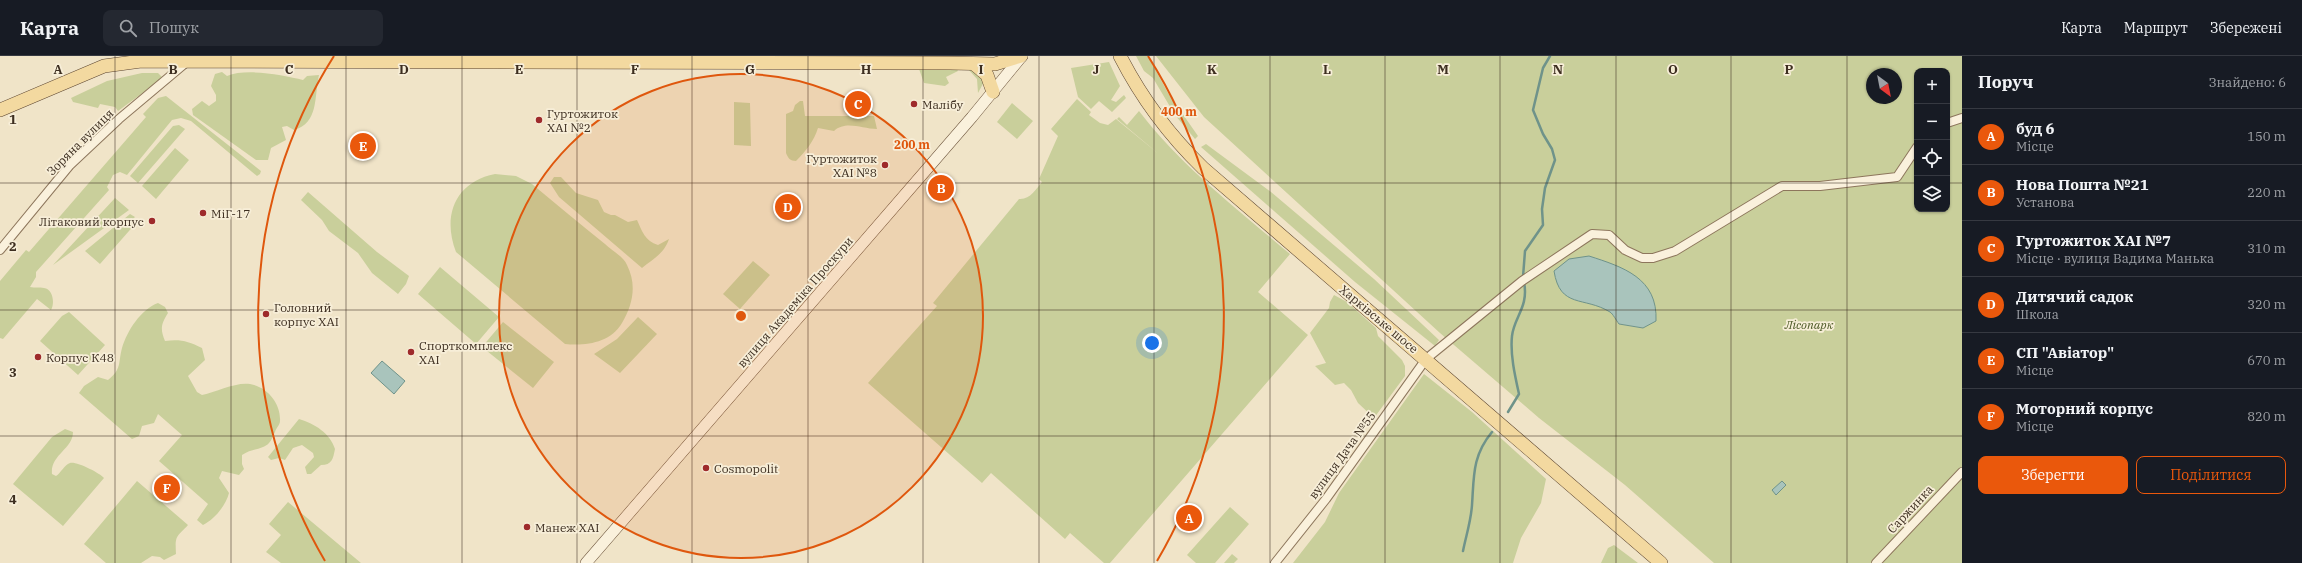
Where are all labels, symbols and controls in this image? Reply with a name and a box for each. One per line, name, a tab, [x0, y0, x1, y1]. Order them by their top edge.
search box	[103, 10, 383, 46]
text: Карта	[20, 16, 79, 40]
icon: search	[117, 17, 139, 39]
text: Пошук	[149, 18, 199, 37]
text: Карта	[2061, 19, 2102, 37]
text: Маршрут	[2124, 19, 2188, 37]
text: Збережені	[2210, 19, 2282, 37]
text: A	[53, 61, 63, 78]
text: B	[168, 61, 178, 78]
text: C	[285, 61, 294, 78]
text: D	[399, 61, 409, 78]
text: E	[515, 61, 523, 78]
text: F	[631, 61, 639, 78]
text: G	[745, 61, 755, 78]
text: H	[861, 61, 872, 78]
text: I	[979, 61, 984, 78]
text: J	[1093, 61, 1100, 78]
text: K	[1207, 61, 1217, 78]
text: L	[1323, 61, 1331, 78]
text: M	[1437, 61, 1449, 78]
text: N	[1553, 61, 1563, 78]
text: O	[1668, 61, 1678, 78]
text: P	[1785, 61, 1794, 78]
north arrow	[1866, 68, 1902, 104]
map controls	[1914, 68, 1950, 212]
button: +	[1914, 68, 1950, 104]
text: Поруч	[1978, 71, 2033, 93]
text: Знайдено: 6	[2209, 74, 2286, 91]
pin: C	[845, 89, 871, 119]
place label: Малібу	[922, 97, 964, 112]
marker: Малібу	[909, 99, 919, 109]
text: 400 m	[1161, 104, 1197, 119]
button: −	[1914, 104, 1950, 140]
street label: Зоряна вулиця	[44, 105, 117, 178]
place label: Гуртожиток ХАІ №2	[547, 106, 618, 135]
text: 1	[9, 111, 17, 128]
marker: Гуртожиток ХАІ №2	[534, 115, 544, 125]
text: буд 6	[2016, 119, 2055, 138]
text: A	[1986, 128, 1996, 145]
text: 150 m	[2247, 128, 2286, 145]
pin: E	[350, 131, 376, 161]
text: 200 m	[894, 137, 930, 152]
text: Місце	[2016, 138, 2054, 155]
button: locate	[1914, 140, 1950, 176]
place label: Гуртожиток ХАІ №8	[806, 151, 877, 180]
marker: Гуртожиток ХАІ №8	[880, 160, 890, 170]
pin: B	[928, 173, 954, 203]
text: Нова Пошта №21	[2016, 175, 2149, 194]
button: layers	[1914, 176, 1950, 212]
text: B	[1986, 184, 1996, 201]
text: 220 m	[2247, 184, 2286, 201]
pin: D	[775, 192, 801, 222]
text: Установа	[2016, 194, 2074, 211]
place label: МіГ-17	[211, 206, 250, 221]
marker: МіГ-17	[198, 208, 208, 218]
place label: Літаковий корпус	[39, 214, 144, 229]
marker: Літаковий корпус	[147, 216, 157, 226]
text: Гуртожиток ХАІ №7	[2016, 231, 2171, 250]
street label: вулиця Академіка Проскури	[734, 233, 856, 371]
text: 2	[9, 238, 17, 255]
text: C	[1987, 240, 1995, 257]
text: 310 m	[2247, 240, 2286, 257]
text: Місце · вулиця Вадима Манька	[2016, 250, 2214, 267]
street label: Харківське шосе	[1337, 282, 1421, 356]
text: Дитячий садок	[2016, 287, 2133, 306]
text: D	[1986, 296, 1996, 313]
text: 320 m	[2247, 296, 2286, 313]
place label: Головний корпус ХАІ	[274, 300, 339, 329]
text: Школа	[2016, 306, 2059, 323]
marker: Головний корпус ХАІ	[261, 309, 271, 319]
centre of rings	[734, 309, 748, 323]
park label: Лісопарк	[1784, 317, 1834, 332]
your location	[1142, 333, 1162, 353]
place label: Спорткомплекс ХАІ	[419, 338, 512, 367]
text: СП "Авіатор"	[2016, 343, 2114, 362]
marker: Спорткомплекс ХАІ	[406, 347, 416, 357]
place label: Корпус К48	[46, 350, 114, 365]
marker: Корпус К48	[33, 352, 43, 362]
text: E	[1987, 352, 1995, 369]
text: 670 m	[2247, 352, 2286, 369]
text: Місце	[2016, 362, 2054, 379]
text: 3	[9, 364, 17, 381]
text: Моторний корпус	[2016, 399, 2153, 418]
street label: вулиця Дача №55	[1305, 408, 1379, 502]
text: F	[1987, 408, 1995, 425]
text: 820 m	[2247, 408, 2286, 425]
text: Місце	[2016, 418, 2054, 435]
button: Зберегти	[1978, 456, 2128, 494]
button: Поділитися	[2136, 456, 2286, 494]
place label: Cosmopolit	[714, 461, 778, 476]
marker: Cosmopolit	[701, 463, 711, 473]
pin: F	[154, 473, 180, 503]
street label: Саржинка	[1884, 481, 1936, 536]
text: 4	[9, 491, 17, 508]
pin: A	[1176, 503, 1202, 533]
place label: Манеж ХАІ	[535, 520, 599, 535]
marker: Манеж ХАІ	[522, 522, 532, 532]

